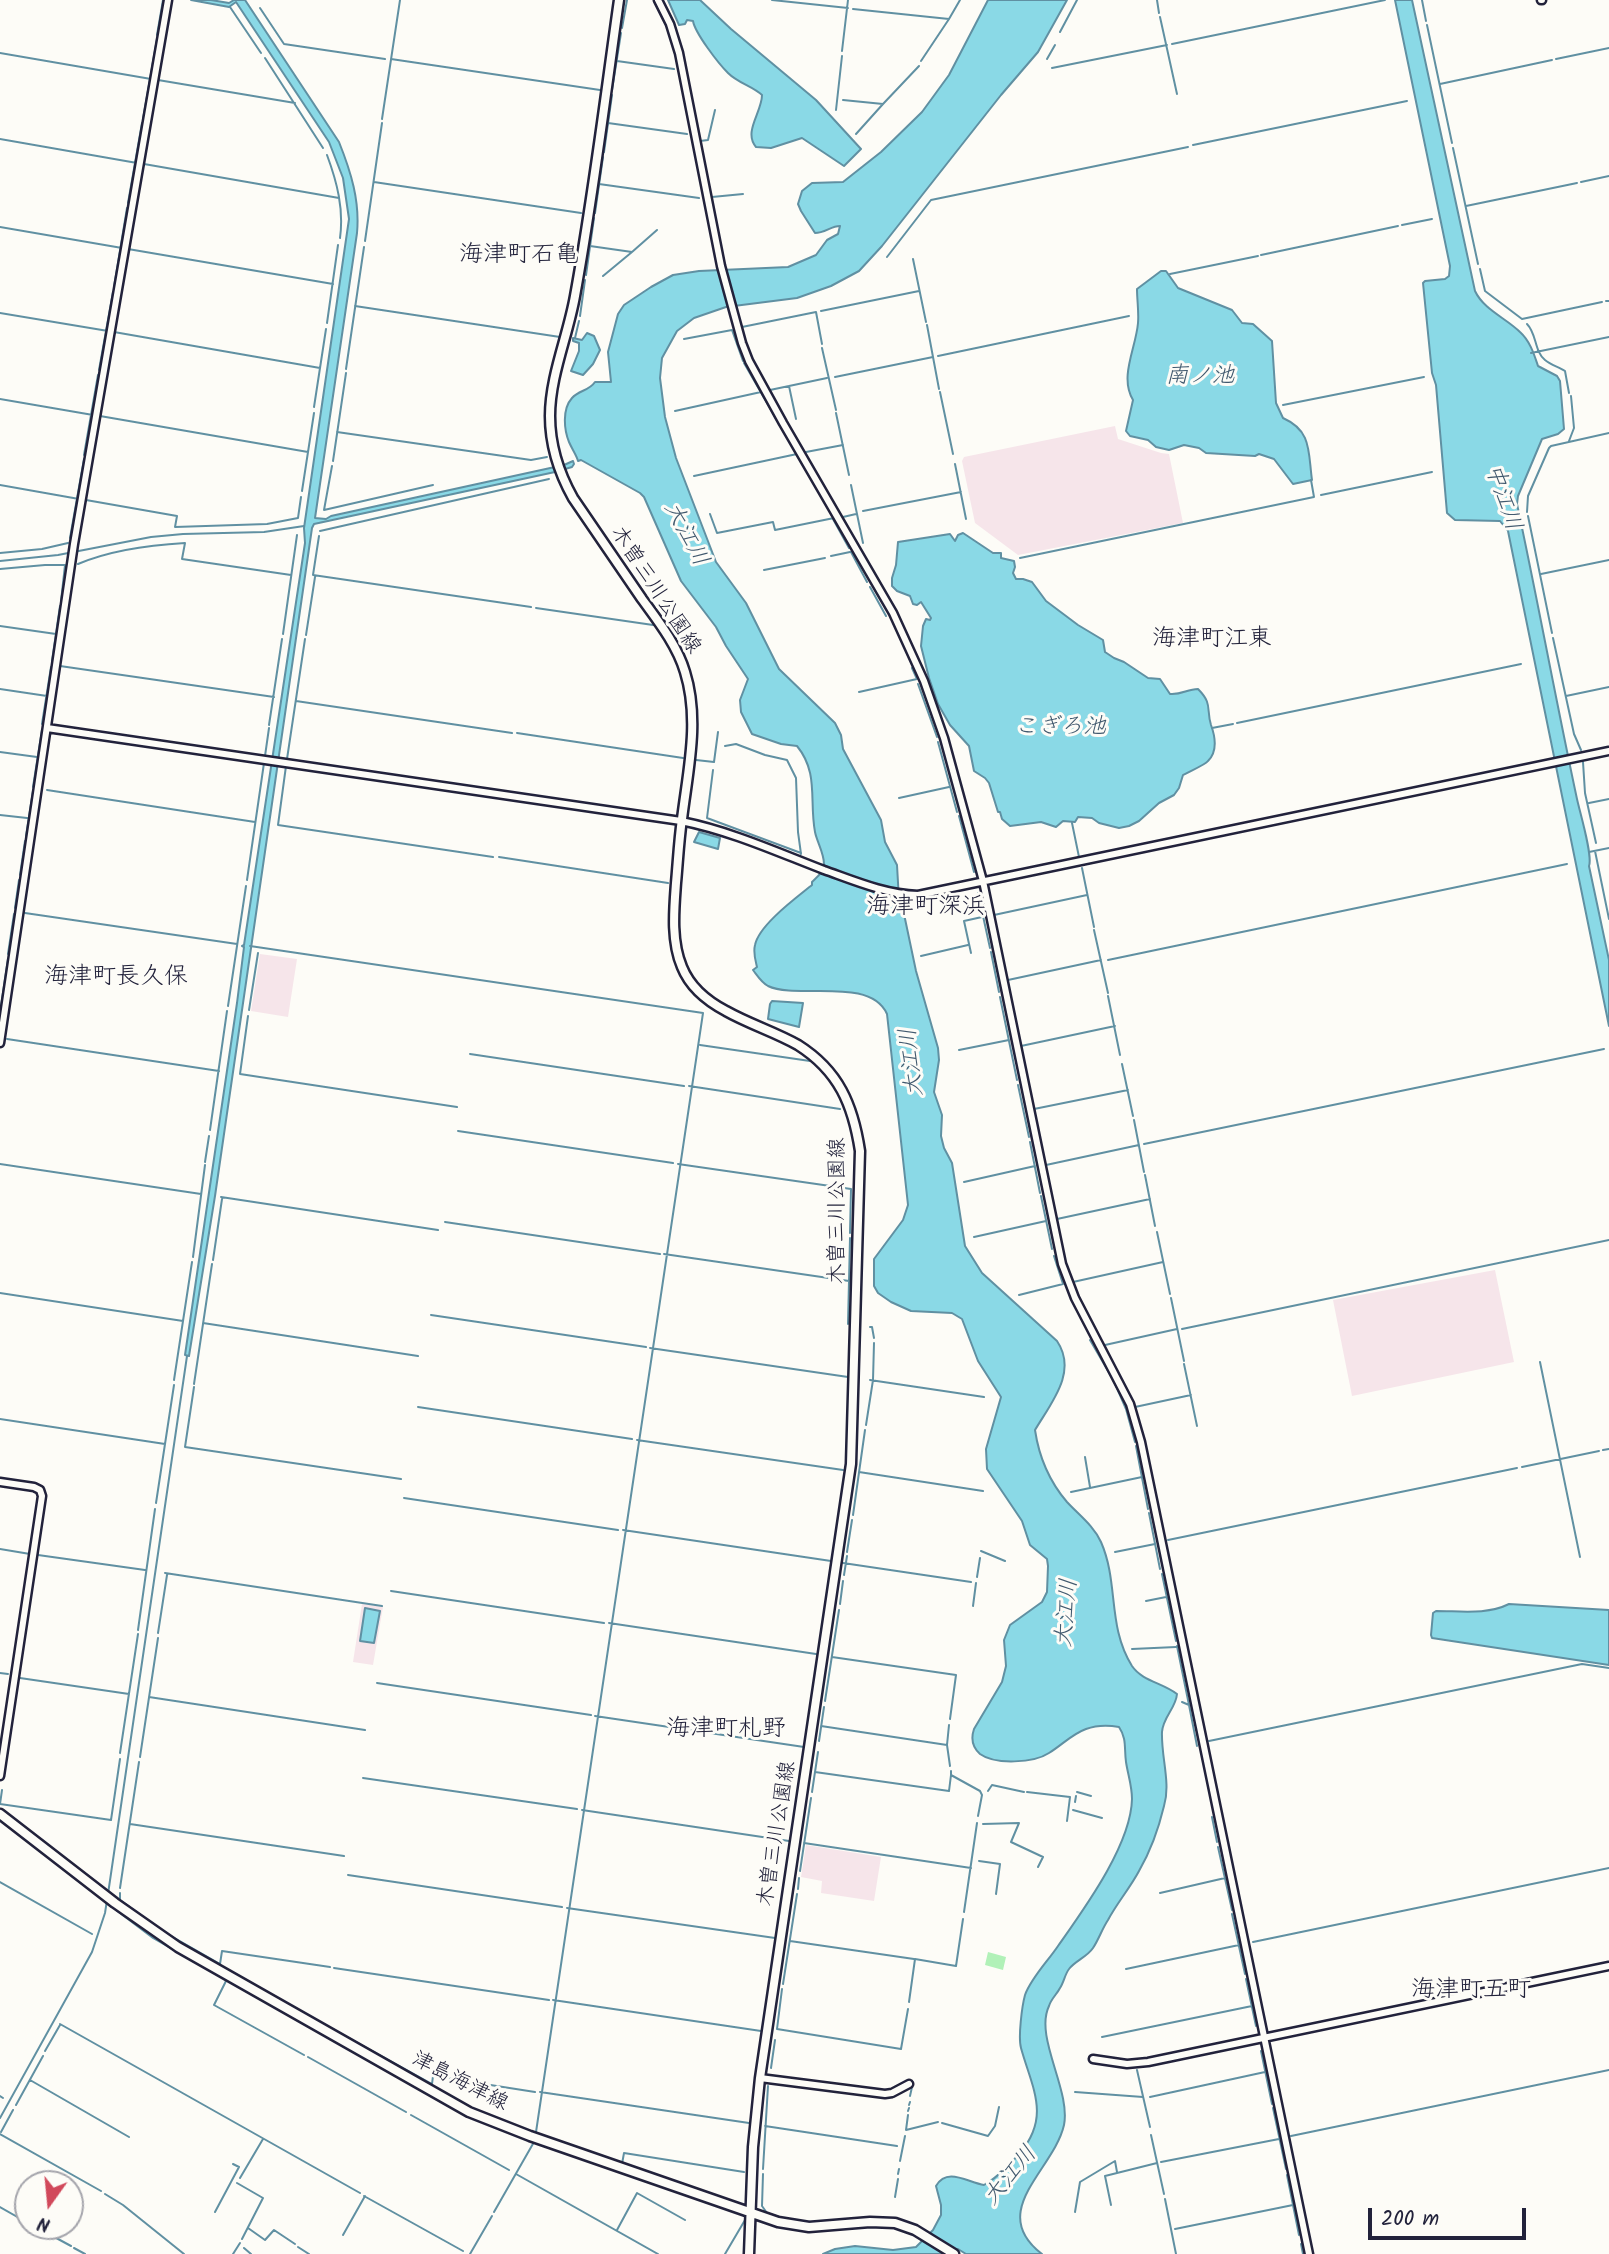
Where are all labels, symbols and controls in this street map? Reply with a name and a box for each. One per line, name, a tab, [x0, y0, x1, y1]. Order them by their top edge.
district label: 海津町石亀	[459, 243, 579, 271]
water label: 南ノ池	[1166, 364, 1234, 392]
water label: 中江川	[1477, 461, 1525, 535]
water label: 大江川	[656, 498, 712, 572]
street label: 木曽三川公園線	[603, 522, 705, 660]
district label: 海津町江東	[1152, 627, 1272, 655]
water label: こぎろ池	[1014, 715, 1106, 743]
district label: 海津町深浜	[866, 895, 986, 923]
district label: 海津町長久保	[44, 965, 188, 993]
water label: 大江川	[897, 1026, 931, 1098]
street label: 木曽三川公園線	[826, 1138, 852, 1284]
water label: 大江川	[1052, 1577, 1086, 1649]
district label: 海津町札野	[666, 1717, 786, 1745]
street label: 木曽三川公園線	[755, 1759, 803, 1909]
district label: 海津町五町	[1411, 1978, 1531, 2006]
street label: 津島海津線	[407, 2048, 511, 2118]
water label: 大江川	[979, 2142, 1045, 2212]
north arrow	[14, 2170, 84, 2240]
scale bar	[1371, 2194, 1528, 2238]
text: 200 m	[1381, 2203, 1439, 2236]
text: N	[34, 2207, 54, 2239]

